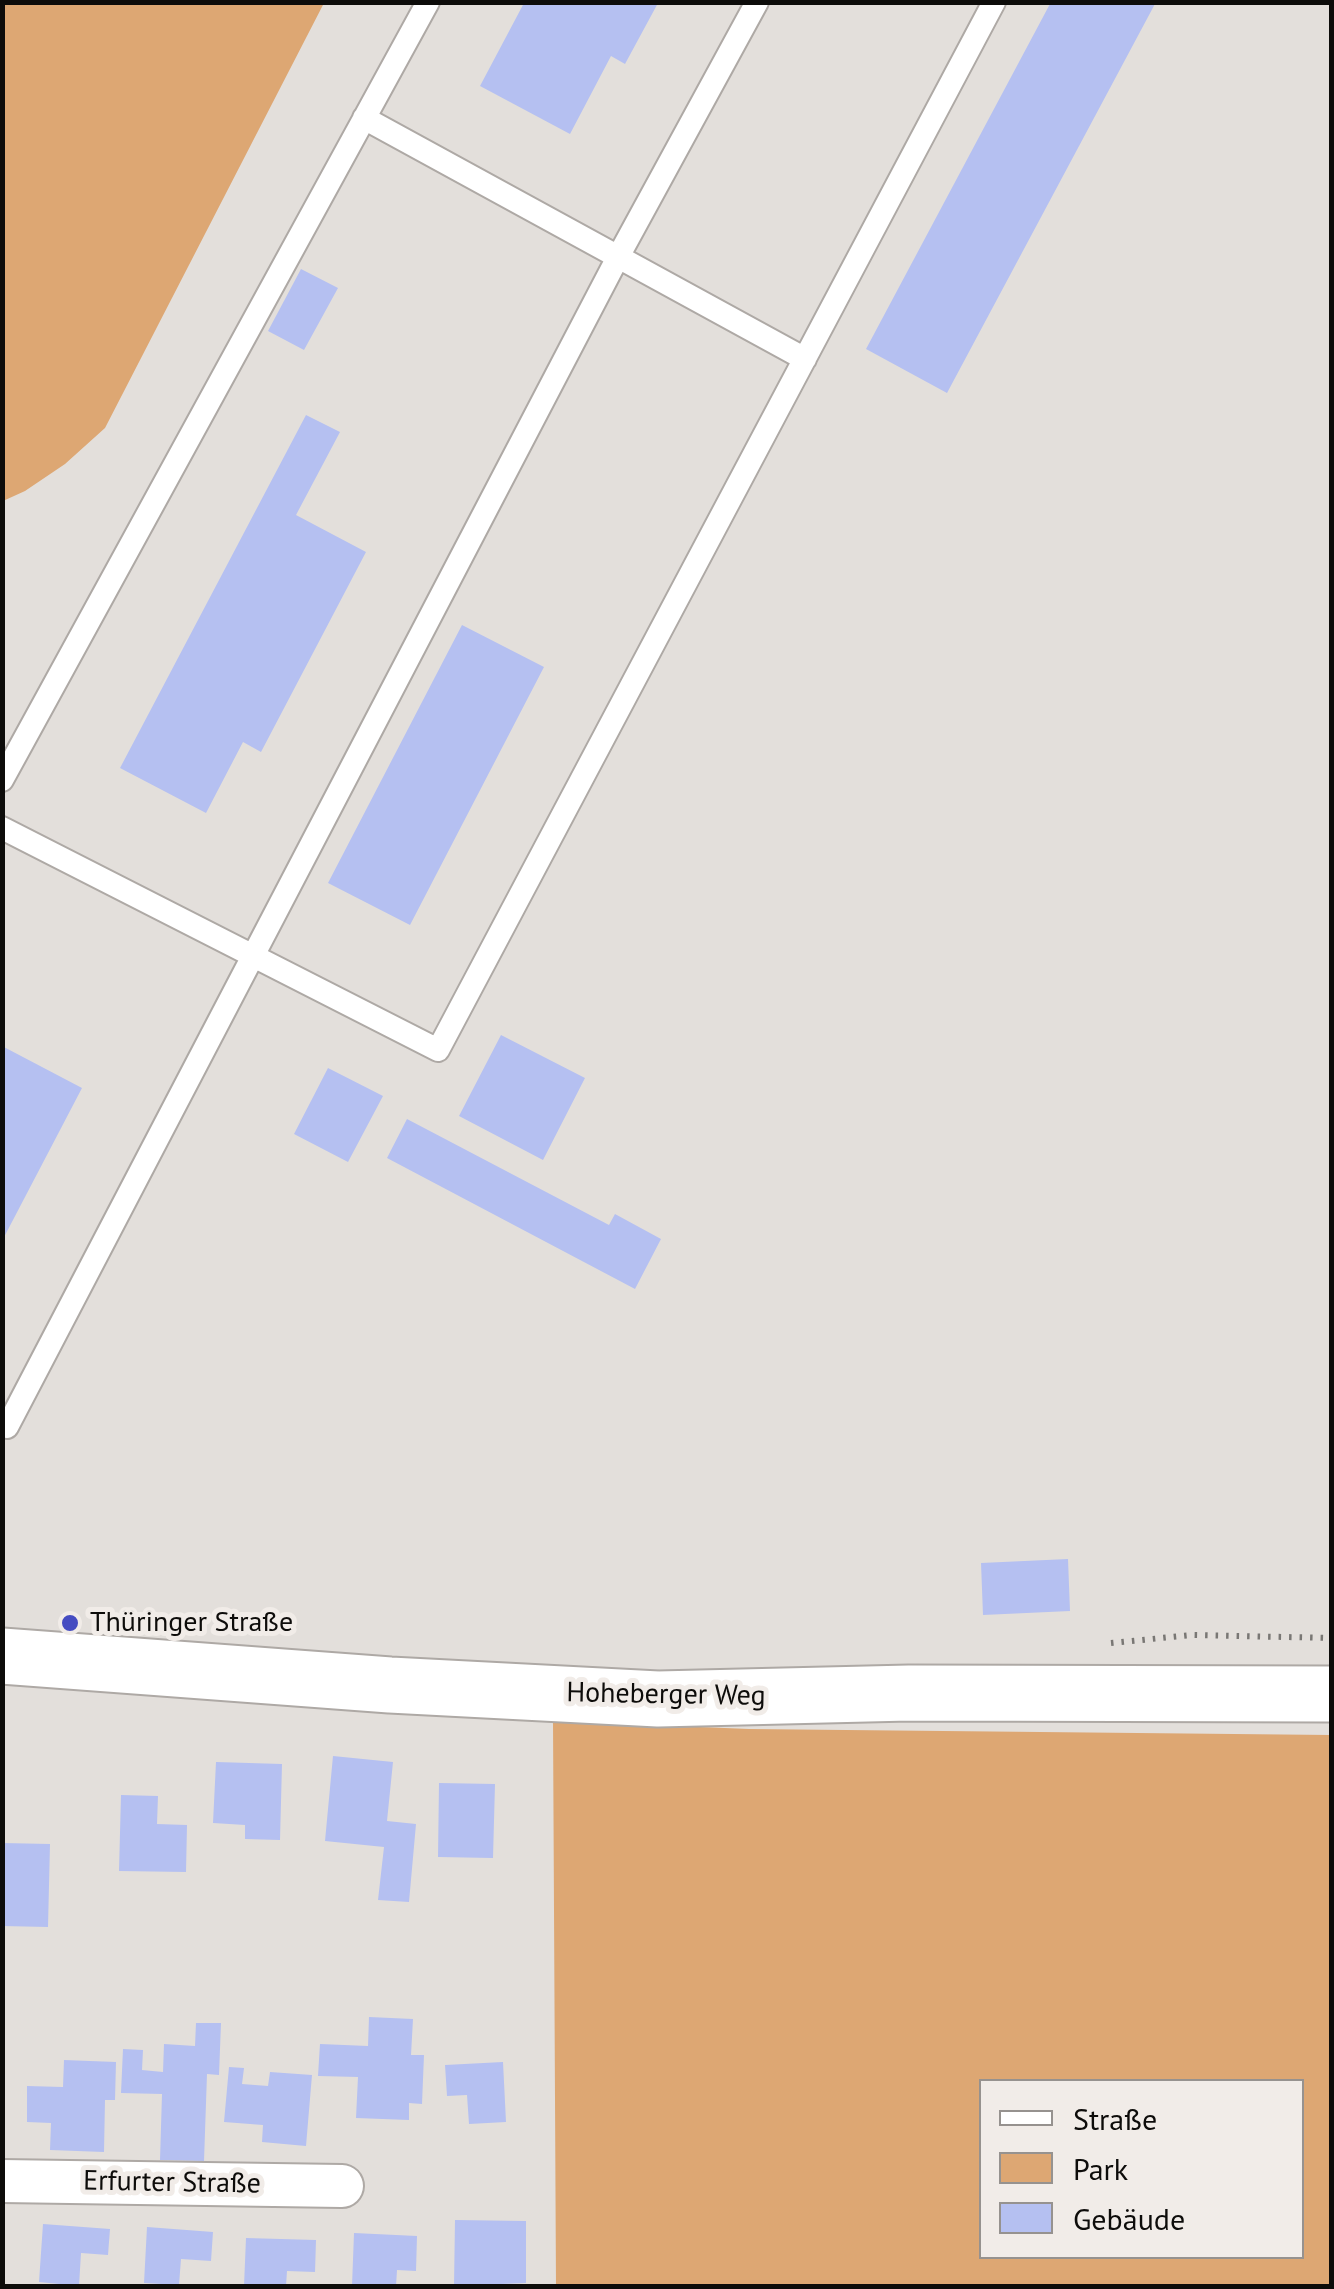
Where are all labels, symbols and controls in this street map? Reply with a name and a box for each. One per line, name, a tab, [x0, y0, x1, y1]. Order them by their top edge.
place label: Thüringer Straße	[90, 1606, 293, 1640]
marker: Thüringer Straße	[59, 1612, 81, 1634]
street label: Hoheberger Weg	[566, 1676, 766, 1714]
legend	[979, 2079, 1304, 2259]
text: Straße	[1073, 2099, 1157, 2138]
text: Park	[1073, 2149, 1128, 2188]
street label: Erfurter Straße	[83, 2165, 261, 2201]
text: Gebäude	[1073, 2199, 1185, 2238]

